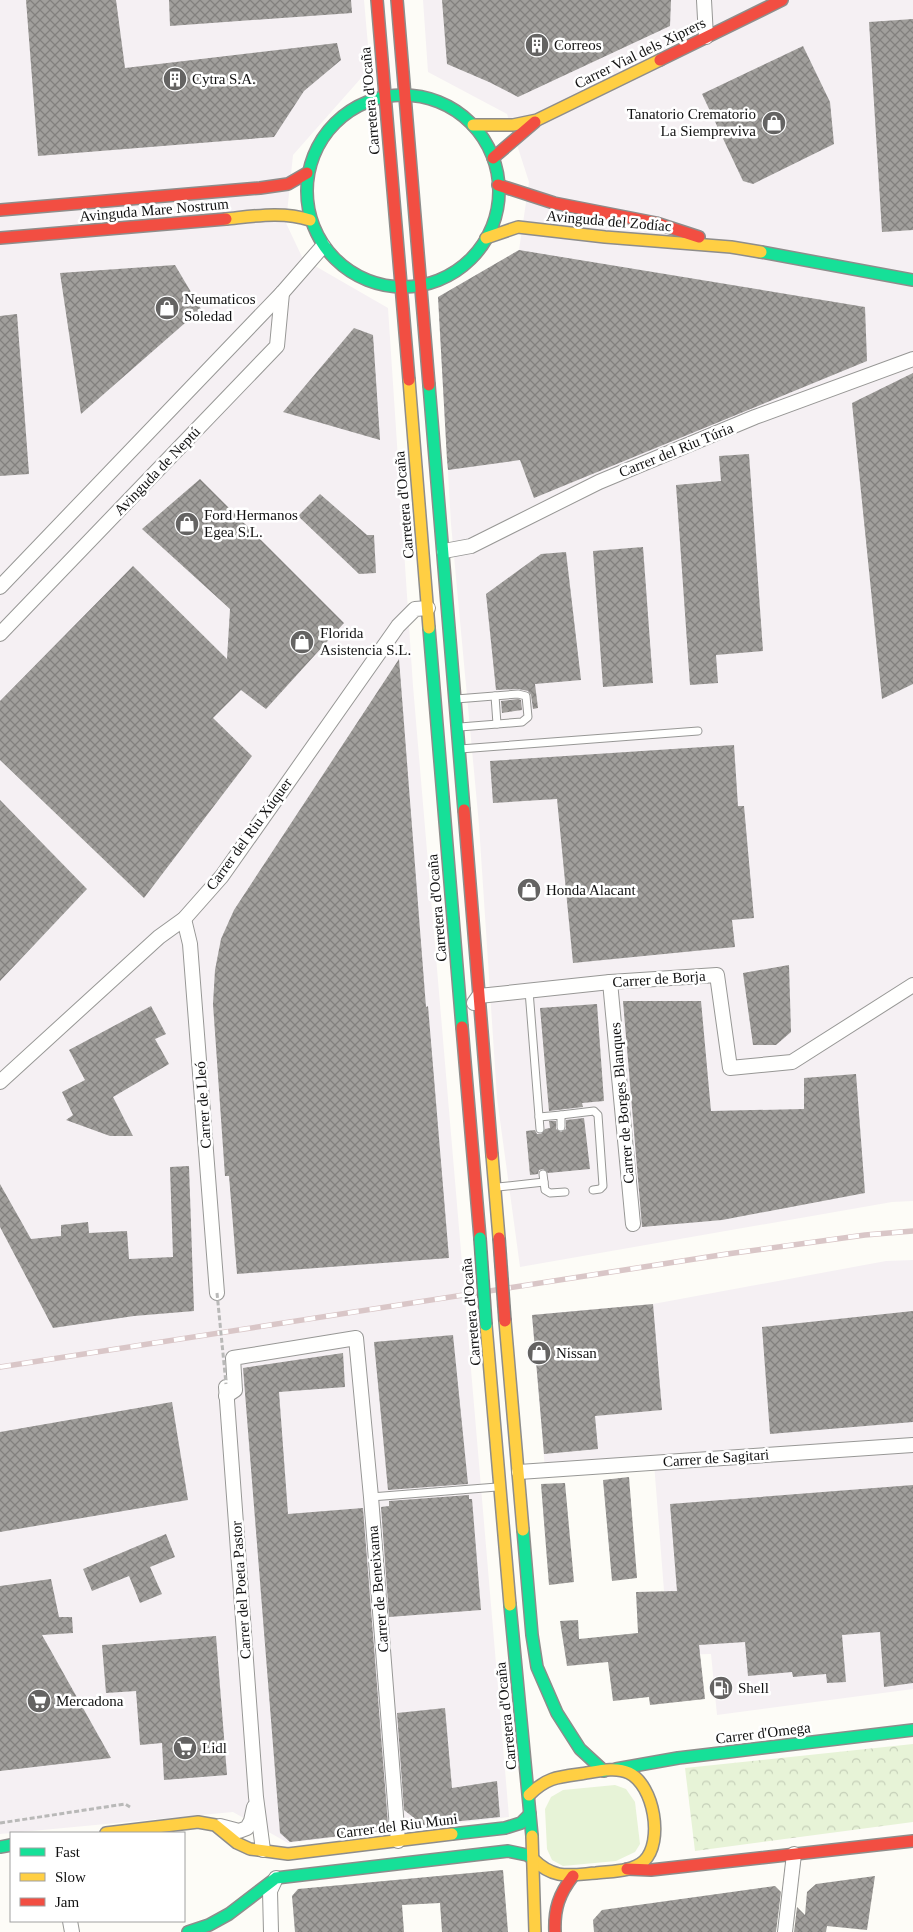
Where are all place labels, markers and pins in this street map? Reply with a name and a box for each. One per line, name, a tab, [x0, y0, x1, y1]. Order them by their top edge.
building icon: Correos	[524, 32, 550, 58]
place label: Correos	[554, 37, 602, 53]
building icon: Cytra S.A.	[162, 66, 188, 92]
place label: Cytra S.A.	[192, 71, 256, 87]
place label: Tanatorio Crematorio La Siempreviva	[627, 106, 756, 139]
shop icon: Tanatorio Crematorio La Siempreviva	[761, 110, 787, 136]
place label: Neumaticos Soledad	[184, 291, 256, 324]
shop icon: Neumaticos Soledad	[154, 295, 180, 321]
place label: Ford Hermanos Egea S.L.	[204, 507, 298, 540]
shop icon: Ford Hermanos Egea S.L.	[174, 511, 200, 537]
place label: Florida Asistencia S.L.	[320, 625, 411, 658]
shop icon: Florida Asistencia S.L.	[289, 629, 315, 655]
shop icon: Honda Alacant	[516, 877, 542, 903]
place label: Honda Alacant	[546, 882, 636, 898]
shop icon: Nissan	[526, 1340, 552, 1366]
place label: Nissan	[556, 1345, 597, 1361]
fuel station icon: Shell	[708, 1675, 734, 1701]
place label: Shell	[738, 1680, 769, 1696]
supermarket icon: Mercadona	[26, 1688, 52, 1714]
place label: Mercadona	[56, 1693, 124, 1709]
supermarket icon: Lidl	[172, 1735, 198, 1761]
place label: Lidl	[202, 1740, 227, 1756]

